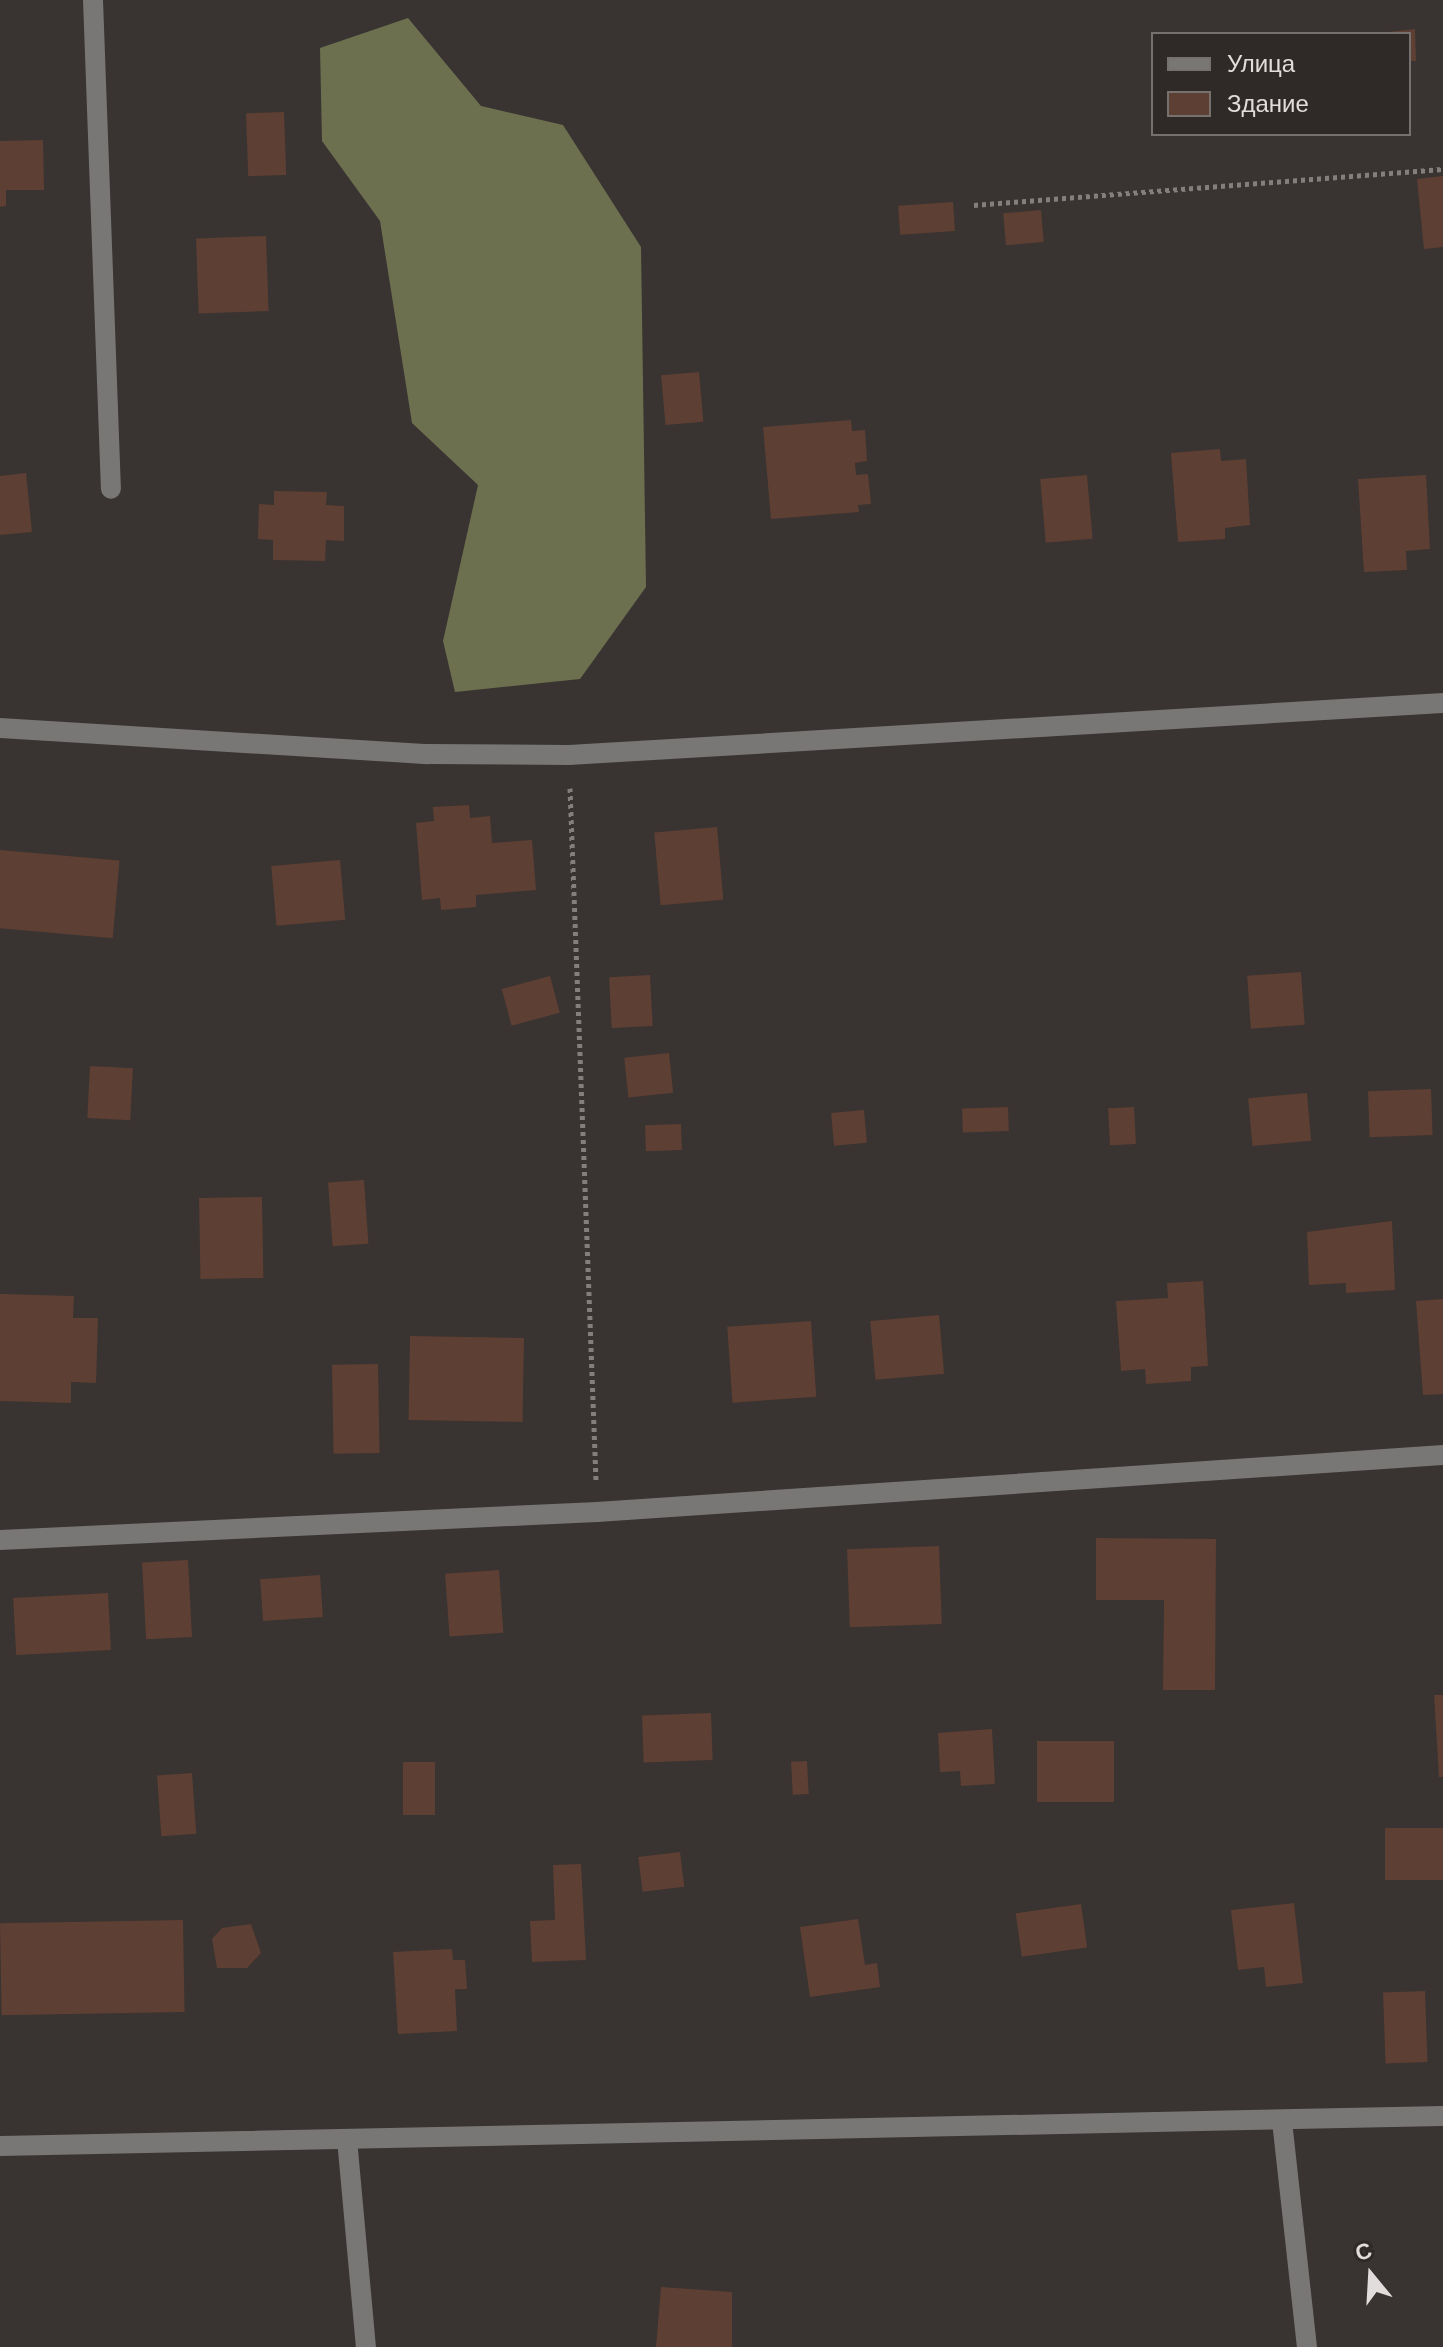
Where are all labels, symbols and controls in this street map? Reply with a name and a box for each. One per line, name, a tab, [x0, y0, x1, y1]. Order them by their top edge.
legend	[1151, 32, 1411, 136]
text: Улица	[1227, 50, 1295, 78]
text: Здание	[1227, 90, 1309, 118]
north arrow	[1331, 2235, 1411, 2315]
text: С	[1352, 2237, 1375, 2266]

